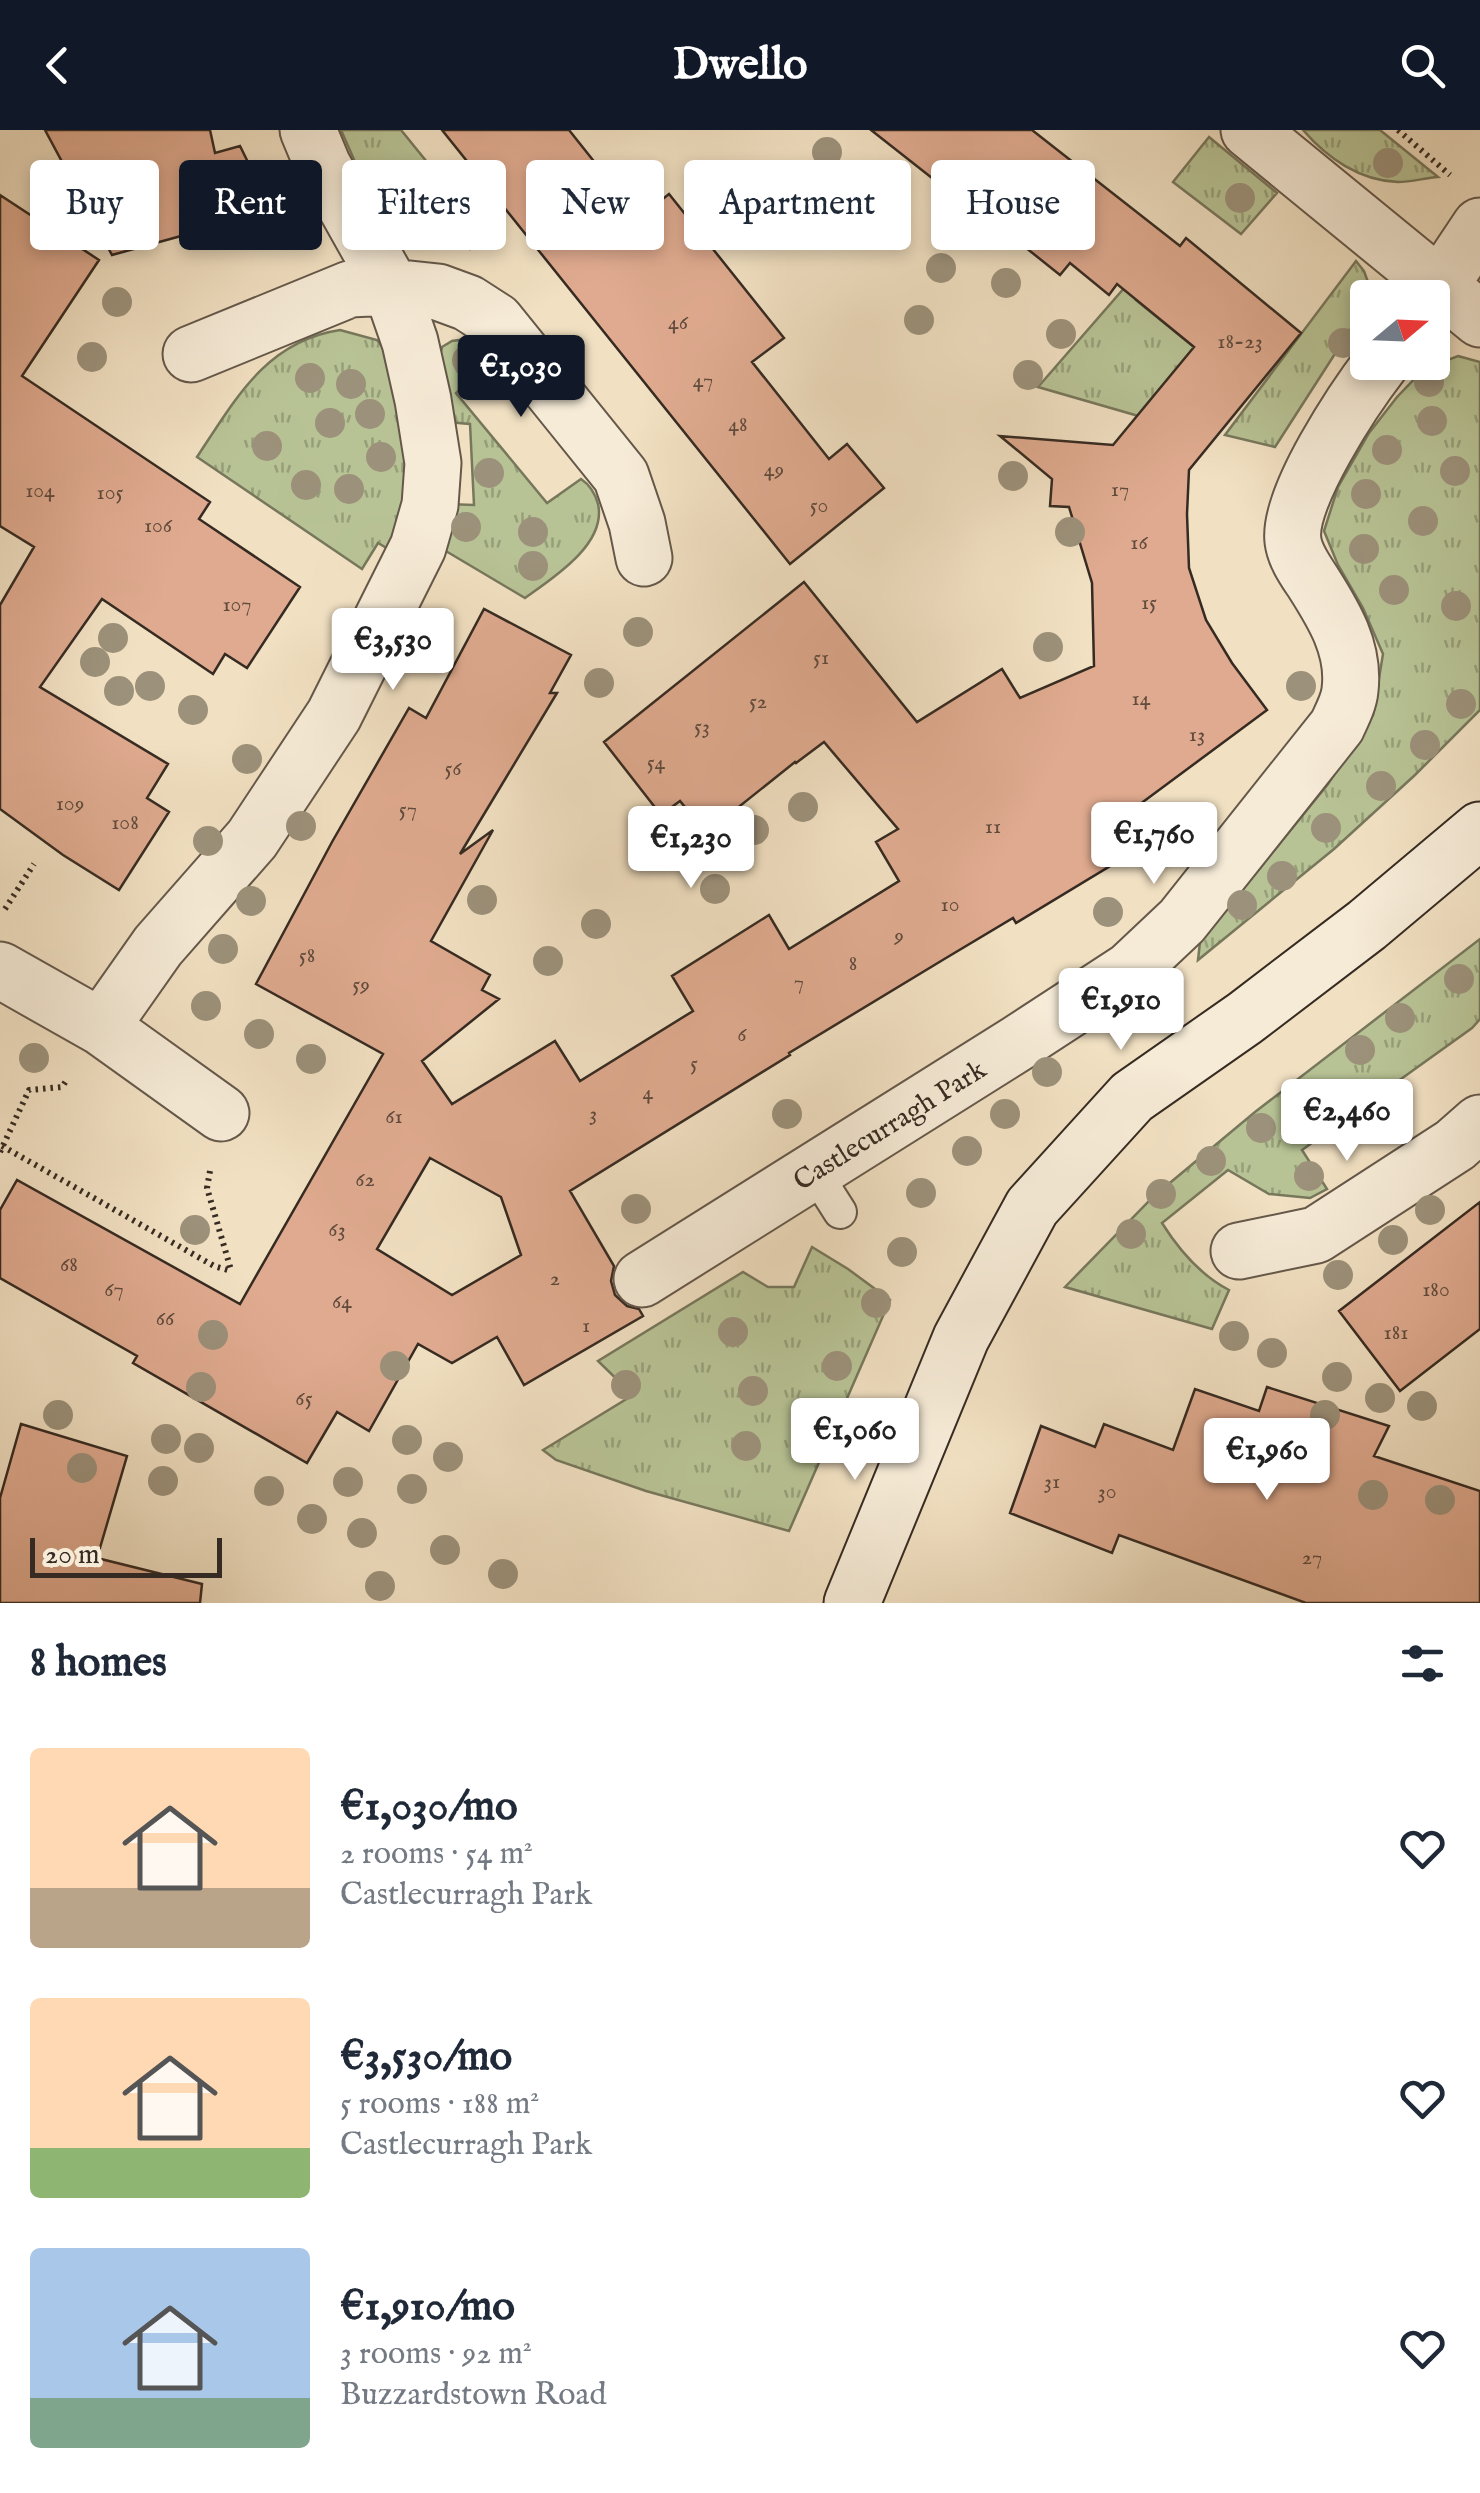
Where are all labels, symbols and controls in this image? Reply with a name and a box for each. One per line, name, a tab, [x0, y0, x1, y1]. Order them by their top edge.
text: Dwello	[673, 37, 807, 94]
icon: back	[30, 38, 85, 93]
icon: search	[1395, 38, 1450, 93]
chip: Buy	[30, 160, 159, 250]
chip: Rent	[179, 160, 322, 250]
chip: Filters	[342, 160, 506, 250]
chip: New	[526, 160, 664, 250]
chip: Apartment	[684, 160, 911, 250]
chip: House	[931, 160, 1095, 250]
north arrow	[1350, 280, 1450, 380]
map controls	[1350, 280, 1450, 380]
house number: 46	[668, 309, 689, 337]
house number: 18-23	[1217, 328, 1263, 356]
pin: €1,030	[440, 335, 602, 420]
text: €1,030	[480, 347, 562, 388]
house number: 47	[693, 367, 713, 395]
house number: 48	[728, 411, 748, 439]
house number: 49	[764, 456, 784, 484]
house number: 17	[1111, 476, 1129, 504]
house number: 104	[25, 477, 55, 505]
house number: 105	[97, 479, 123, 507]
house number: 50	[810, 492, 828, 520]
house number: 106	[144, 512, 173, 540]
house number: 16	[1130, 529, 1148, 557]
house number: 15	[1141, 589, 1157, 617]
house number: 107	[222, 591, 252, 619]
pin: €3,530	[312, 608, 474, 693]
text: €3,530	[354, 620, 432, 661]
house number: 51	[813, 644, 829, 672]
house number: 14	[1132, 685, 1151, 713]
house number: 52	[749, 688, 767, 716]
house number: 53	[694, 713, 710, 741]
house number: 13	[1189, 721, 1205, 749]
house number: 54	[647, 749, 666, 777]
house number: 56	[444, 755, 462, 783]
house number: 109	[56, 790, 84, 818]
house number: 57	[399, 796, 417, 824]
pin: €1,760	[1073, 802, 1235, 887]
pin: €1,230	[610, 806, 772, 891]
house number: 108	[111, 809, 139, 837]
house number: 11	[985, 813, 1001, 841]
text: €1,760	[1113, 814, 1195, 855]
text: €1,230	[650, 818, 732, 859]
house number: 10	[941, 891, 959, 919]
house number: 9	[893, 922, 904, 950]
house number: 58	[299, 942, 315, 970]
house number: 8	[849, 950, 857, 978]
pin: €1,910	[1040, 968, 1202, 1053]
house number: 7	[794, 969, 804, 997]
house number: 59	[352, 971, 370, 999]
text: €1,910	[1081, 980, 1161, 1021]
house number: 6	[737, 1021, 747, 1049]
house number: 5	[690, 1050, 698, 1078]
street label: Castlecurragh Park	[788, 1052, 994, 1199]
house number: 4	[643, 1079, 654, 1107]
pin: €2,460	[1266, 1079, 1428, 1164]
text: €2,460	[1303, 1091, 1391, 1132]
house number: 3	[589, 1100, 597, 1128]
house number: 61	[385, 1103, 403, 1131]
house number: 62	[355, 1166, 375, 1194]
house number: 63	[328, 1216, 346, 1244]
house number: 68	[60, 1251, 78, 1279]
house number: 2	[550, 1265, 560, 1293]
house number: 67	[104, 1276, 124, 1304]
house number: 180	[1422, 1276, 1450, 1304]
house number: 64	[332, 1288, 352, 1316]
house number: 66	[156, 1305, 175, 1333]
house number: 1	[582, 1312, 590, 1340]
house number: 181	[1383, 1319, 1409, 1347]
house number: 65	[295, 1385, 313, 1413]
pin: €1,060	[774, 1398, 936, 1483]
text: €1,060	[813, 1410, 897, 1451]
pin: €1,960	[1186, 1418, 1348, 1503]
text: €1,960	[1226, 1430, 1308, 1471]
house number: 31	[1044, 1468, 1060, 1496]
house number: 30	[1097, 1478, 1117, 1506]
scale bar	[30, 1533, 222, 1578]
text: 20 m	[45, 1538, 100, 1573]
house number: 27	[1302, 1544, 1322, 1572]
icon: filters	[1395, 1636, 1450, 1691]
text: 8 homes	[30, 1637, 167, 1690]
text: €1,030/mo	[340, 1781, 518, 1834]
icon: home	[110, 1788, 230, 1908]
icon: heart	[1395, 1821, 1450, 1876]
text: 2 rooms · 54 m²	[340, 1834, 533, 1875]
text: Castlecurragh Park	[340, 1875, 592, 1916]
text: €3,530/mo	[340, 2031, 512, 2084]
icon: home	[110, 2038, 230, 2158]
icon: heart	[1395, 2071, 1450, 2126]
text: 5 rooms · 188 m²	[340, 2084, 539, 2125]
text: Castlecurragh Park	[340, 2125, 592, 2166]
text: €1,910/mo	[340, 2281, 515, 2334]
icon: home	[110, 2288, 230, 2408]
icon: heart	[1395, 2321, 1450, 2376]
text: 3 rooms · 92 m²	[340, 2334, 532, 2375]
text: Buzzardstown Road	[340, 2375, 606, 2416]

